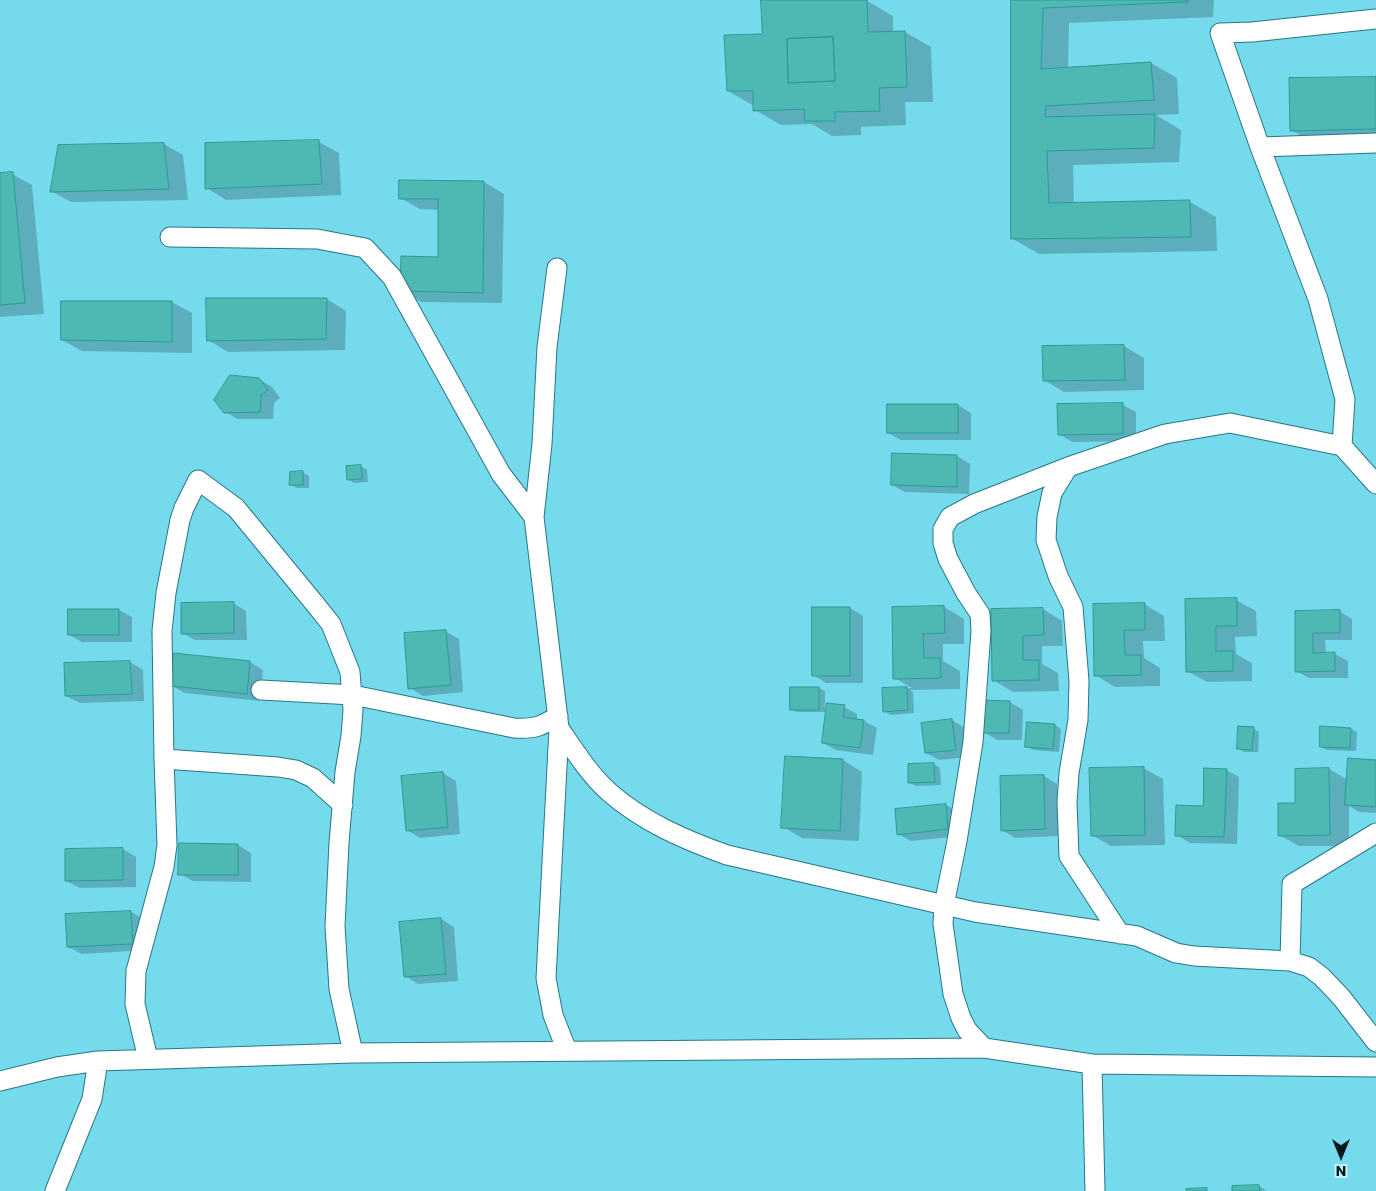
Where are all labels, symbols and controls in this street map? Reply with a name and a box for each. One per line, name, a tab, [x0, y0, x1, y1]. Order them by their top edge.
north arrow	[1316, 1131, 1366, 1181]
text: N	[1336, 1161, 1346, 1181]

